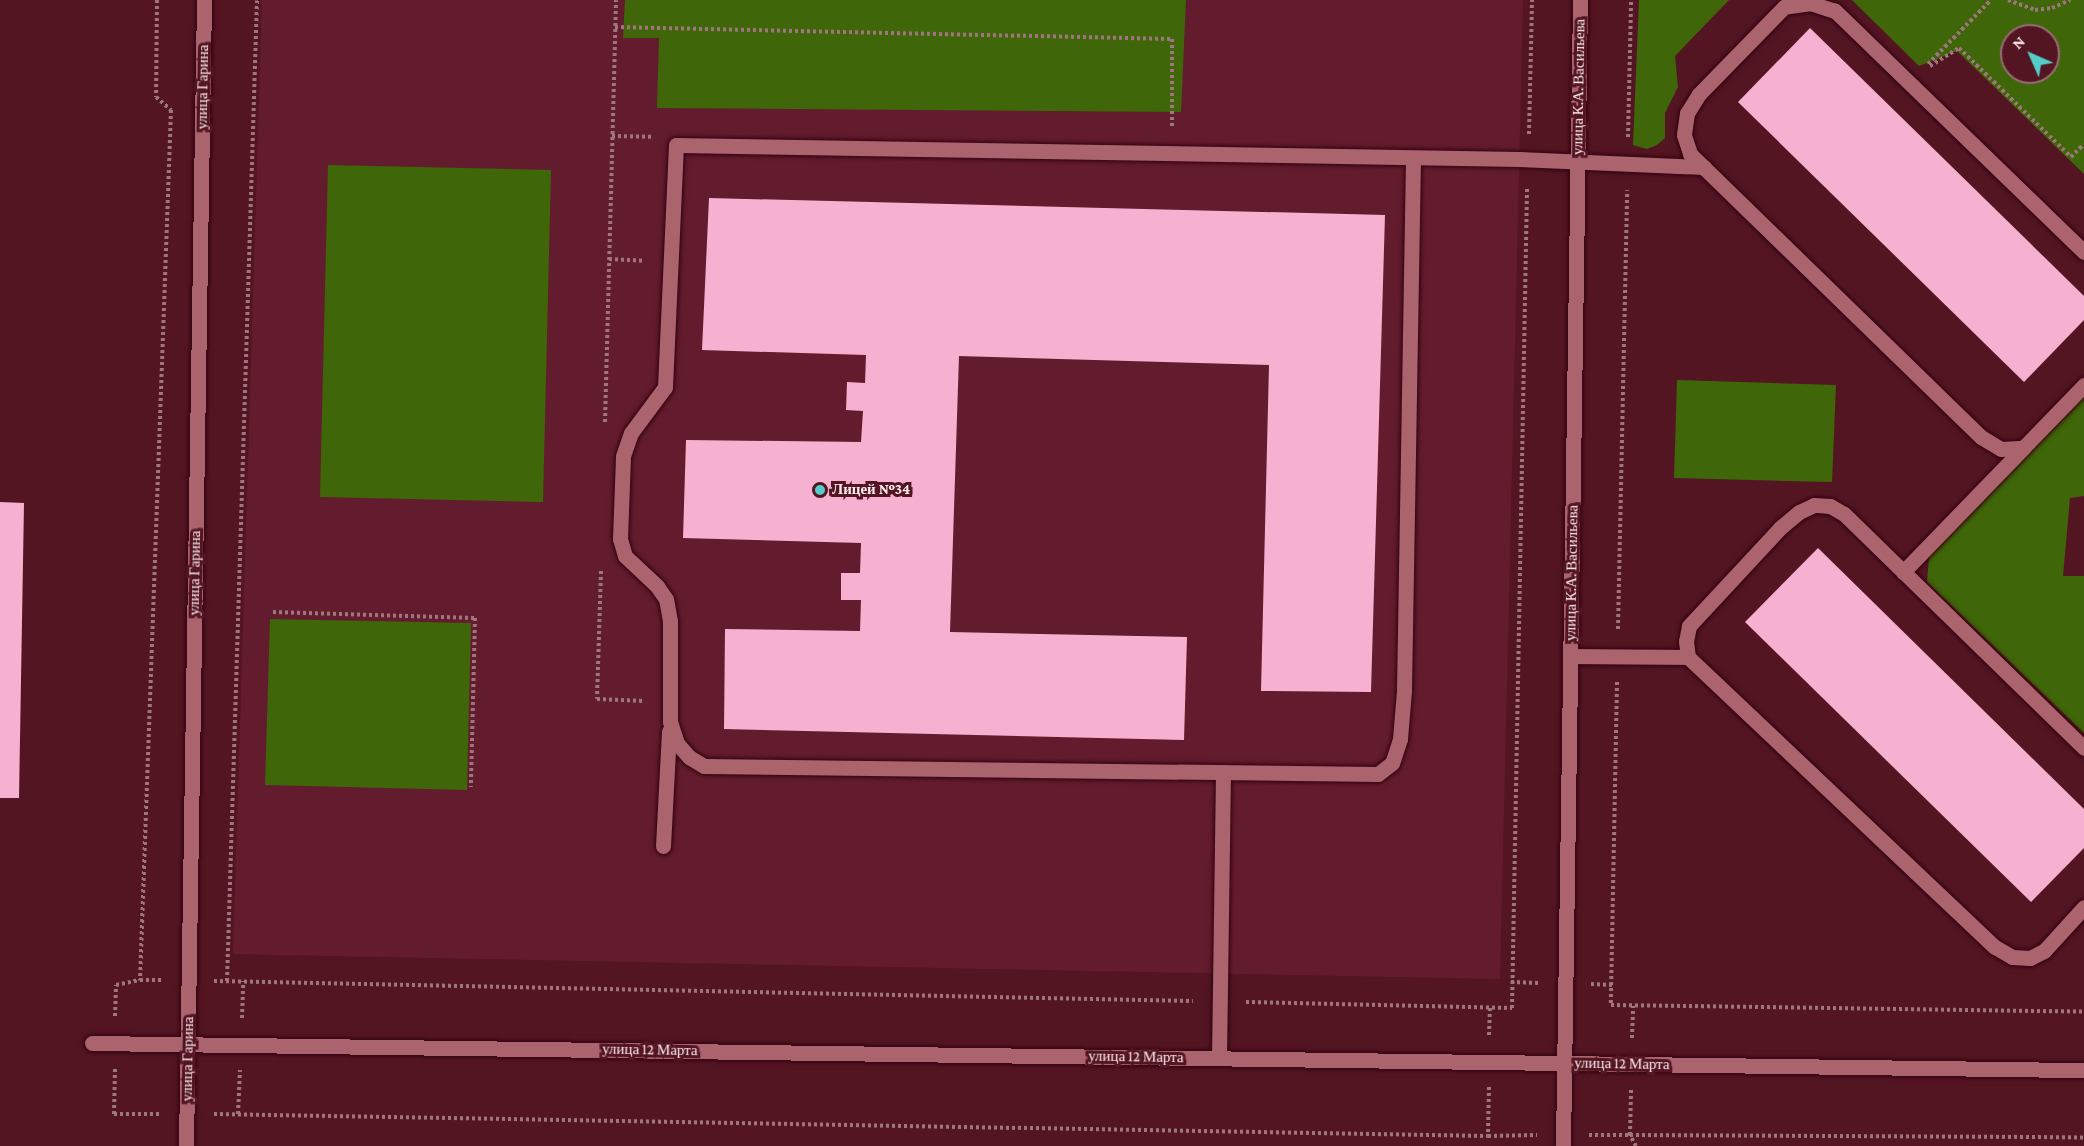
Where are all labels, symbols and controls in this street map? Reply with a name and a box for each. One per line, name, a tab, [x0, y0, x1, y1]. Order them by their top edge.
street label: улица К.А. Васильева	[1569, 19, 1589, 155]
north arrow	[2000, 24, 2060, 84]
text: N	[2008, 32, 2028, 52]
street label: улица Гарина	[193, 44, 213, 130]
place label: Лицей №34	[832, 481, 910, 499]
marker: Лицей №34	[813, 483, 827, 497]
street label: улица К.А. Васильева	[1562, 505, 1582, 641]
street label: улица Гарина	[185, 530, 205, 616]
street label: улица Гарина	[178, 1016, 198, 1102]
street label: улица 12 Марта	[602, 1040, 698, 1060]
street label: улица 12 Марта	[1088, 1047, 1184, 1067]
street label: улица 12 Марта	[1574, 1054, 1670, 1074]

